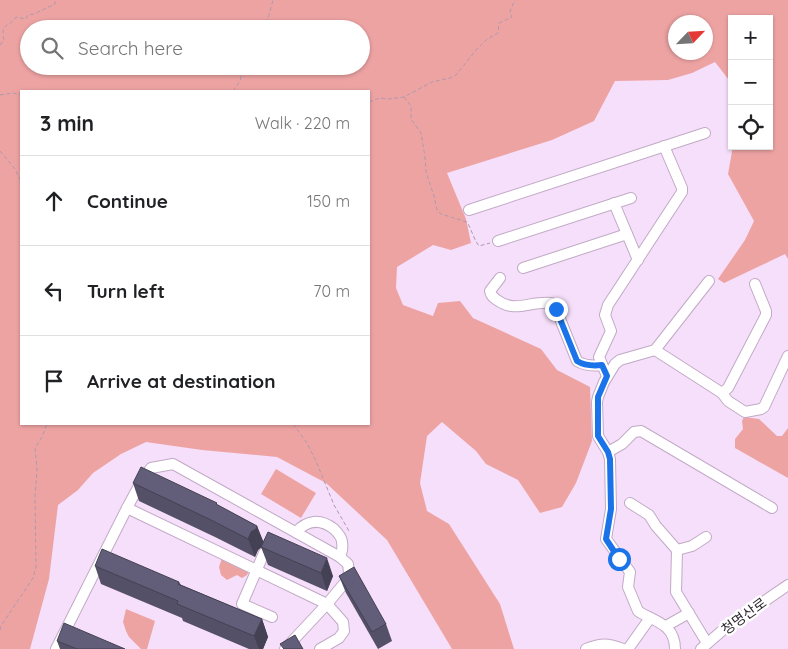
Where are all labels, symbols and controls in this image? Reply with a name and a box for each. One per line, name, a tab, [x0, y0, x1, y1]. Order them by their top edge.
north arrow	[668, 15, 713, 60]
map controls	[728, 15, 773, 150]
button: +	[728, 15, 773, 60]
search box	[20, 20, 370, 75]
icon: search	[38, 34, 66, 62]
text: Search here	[78, 36, 183, 60]
button: −	[728, 60, 773, 105]
button: locate	[728, 105, 773, 150]
text: 3 min	[40, 110, 94, 136]
text: Walk · 220 m	[255, 113, 350, 133]
icon: ahead	[40, 187, 68, 215]
text: Continue	[87, 189, 168, 213]
text: 150 m	[307, 191, 350, 211]
icon: left	[40, 277, 68, 305]
text: Turn left	[87, 279, 165, 303]
text: 70 m	[313, 281, 350, 301]
route end	[545, 298, 568, 321]
icon: arrive	[40, 367, 68, 395]
text: Arrive at destination	[87, 369, 276, 393]
route start	[608, 548, 631, 571]
street label: 청명산로	[718, 594, 770, 638]

